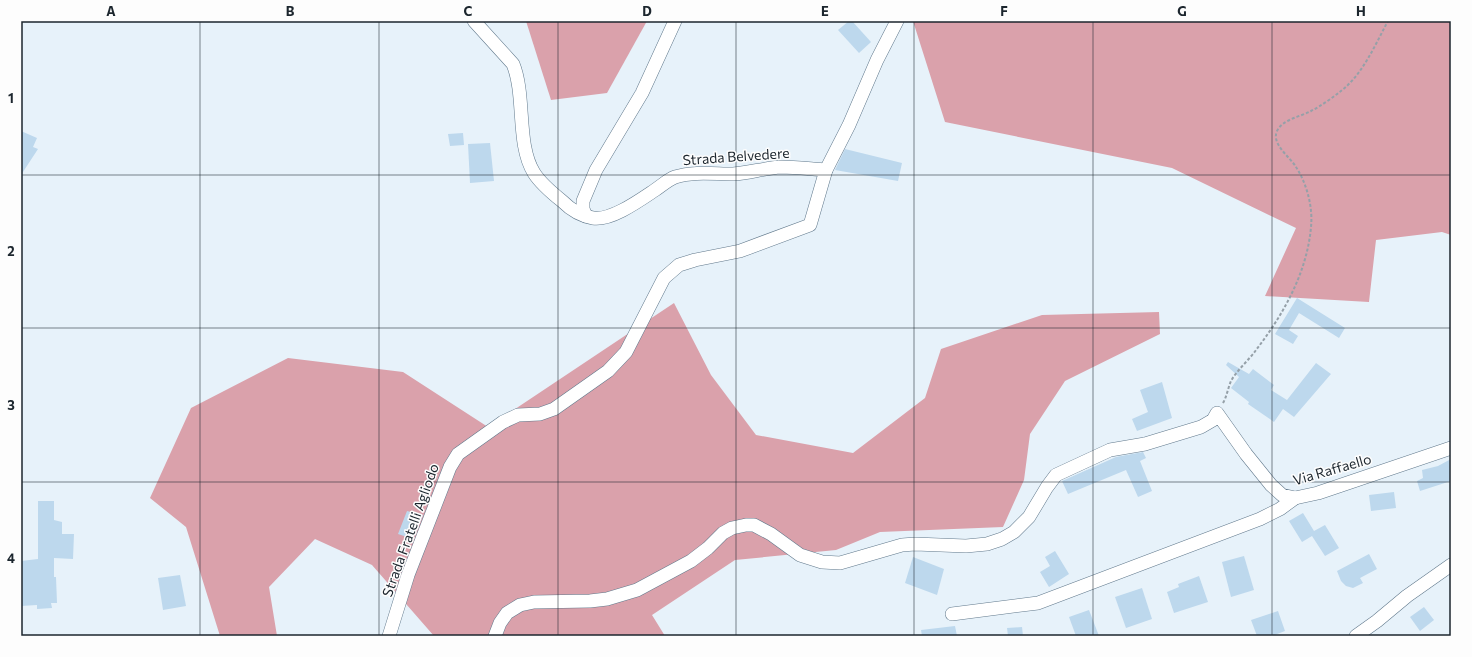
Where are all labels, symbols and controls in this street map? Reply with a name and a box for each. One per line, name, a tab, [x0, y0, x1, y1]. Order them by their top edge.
text: A	[106, 3, 116, 19]
text: B	[286, 3, 295, 19]
text: C	[464, 3, 473, 19]
text: D	[642, 3, 652, 19]
text: E	[821, 3, 829, 19]
text: F	[1000, 3, 1008, 19]
text: G	[1177, 3, 1187, 19]
text: H	[1356, 3, 1366, 19]
text: 1	[8, 90, 14, 106]
street label: Strada Belvedere	[682, 144, 790, 168]
text: 2	[7, 243, 15, 259]
text: 3	[7, 397, 15, 413]
street label: Via Raffaello	[1291, 450, 1373, 488]
street label: Strada Fratelli Agliodo	[378, 461, 442, 599]
text: 4	[7, 550, 15, 566]

